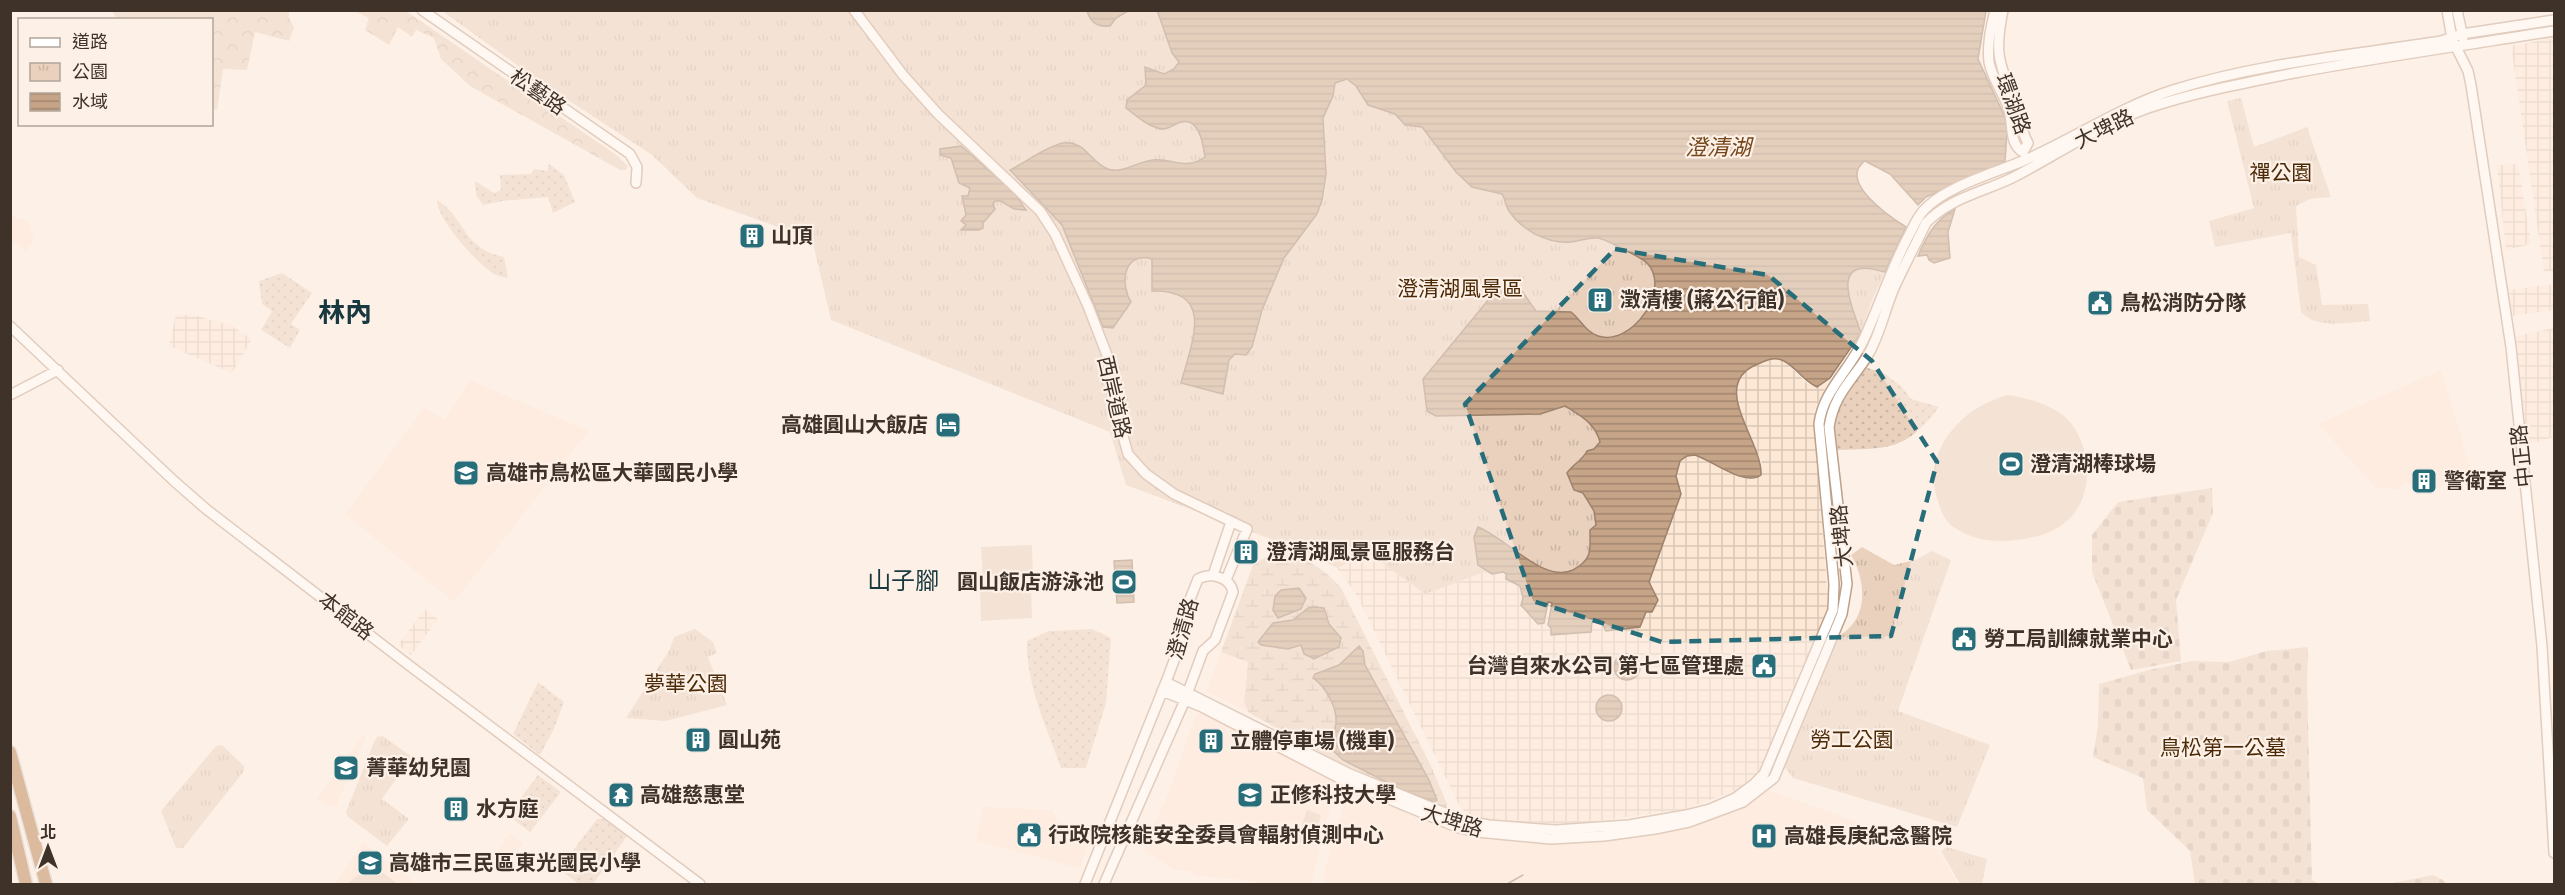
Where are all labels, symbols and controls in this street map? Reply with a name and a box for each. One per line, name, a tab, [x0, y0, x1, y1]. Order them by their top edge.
legend	[18, 18, 213, 126]
text: 道路	[72, 31, 108, 53]
text: 公園	[72, 61, 108, 83]
street label: 松藝路	[505, 63, 571, 121]
street label: 環湖路	[1990, 70, 2036, 138]
text: 水域	[72, 91, 108, 113]
street label: 大埤路	[2070, 104, 2138, 154]
water label: 澄清湖	[1685, 134, 1754, 161]
park label: 禪公園	[2250, 160, 2313, 186]
building icon: 山頂	[737, 221, 767, 251]
place label: 山頂	[771, 223, 813, 249]
park label: 澄清湖風景區	[1397, 276, 1523, 302]
building icon: 澂清樓 (蔣公行館)	[1585, 285, 1615, 315]
place label: 澂清樓 (蔣公行館)	[1620, 287, 1784, 313]
public building icon: 鳥松消防分隊	[2085, 288, 2115, 318]
place label: 鳥松消防分隊	[2120, 290, 2247, 316]
district label: 林內	[318, 297, 372, 329]
street label: 西岸道路	[1092, 353, 1136, 441]
hotel icon: 高雄圓山大飯店	[933, 410, 963, 440]
place label: 高雄圓山大飯店	[781, 412, 928, 438]
street label: 中正路	[2506, 423, 2538, 489]
sports icon: 澄清湖棒球場	[1996, 449, 2026, 479]
place label: 澄清湖棒球場	[2030, 451, 2156, 477]
school or university icon: 高雄市鳥松區大華國民小學	[451, 458, 481, 488]
place label: 高雄市鳥松區大華國民小學	[486, 460, 738, 486]
building icon: 警衛室	[2409, 466, 2439, 496]
place label: 警衛室	[2444, 468, 2507, 494]
street label: 大埤路	[1826, 503, 1858, 569]
building icon: 澄清湖風景區服務台	[1231, 537, 1261, 567]
place label: 澄清湖風景區服務台	[1266, 539, 1455, 565]
district label: 山子腳	[867, 567, 939, 595]
sports icon: 圓山飯店游泳池	[1109, 567, 1139, 597]
place label: 圓山飯店游泳池	[957, 569, 1104, 595]
street label: 本館路	[313, 586, 379, 646]
street label: 澄清路	[1162, 595, 1204, 663]
public building icon: 勞工局訓練就業中心	[1949, 624, 1979, 654]
place label: 勞工局訓練就業中心	[1984, 626, 2173, 652]
public building icon: 台灣自來水公司 第七區管理處	[1749, 651, 1779, 681]
place label: 台灣自來水公司 第七區管理處	[1467, 653, 1744, 679]
park label: 夢華公園	[644, 671, 728, 697]
building icon: 圓山苑	[683, 725, 713, 755]
building icon: 立體停車場 (機車)	[1196, 726, 1226, 756]
place label: 圓山苑	[718, 727, 781, 753]
park label: 勞工公園	[1810, 727, 1894, 753]
place label: 立體停車場 (機車)	[1230, 728, 1394, 754]
park label: 鳥松第一公墓	[2160, 735, 2286, 761]
school or university icon: 菁華幼兒園	[331, 753, 361, 783]
place label: 菁華幼兒園	[366, 755, 471, 781]
temple icon: 高雄慈惠堂	[606, 780, 636, 810]
school or university icon: 正修科技大學	[1235, 780, 1265, 810]
place label: 高雄慈惠堂	[640, 782, 745, 808]
place label: 正修科技大學	[1270, 782, 1396, 808]
building icon: 水方庭	[441, 794, 471, 824]
place label: 水方庭	[476, 796, 539, 822]
street label: 大埤路	[1418, 799, 1486, 843]
north arrow	[18, 817, 78, 877]
public building icon: 行政院核能安全委員會輻射偵測中心	[1014, 820, 1044, 850]
hospital icon: 高雄長庚紀念醫院	[1749, 821, 1779, 851]
place label: 行政院核能安全委員會輻射偵測中心	[1048, 822, 1384, 848]
text: 北	[40, 823, 56, 842]
place label: 高雄長庚紀念醫院	[1784, 823, 1952, 849]
school or university icon: 高雄市三民區東光國民小學	[355, 848, 385, 878]
place label: 高雄市三民區東光國民小學	[389, 850, 641, 876]

